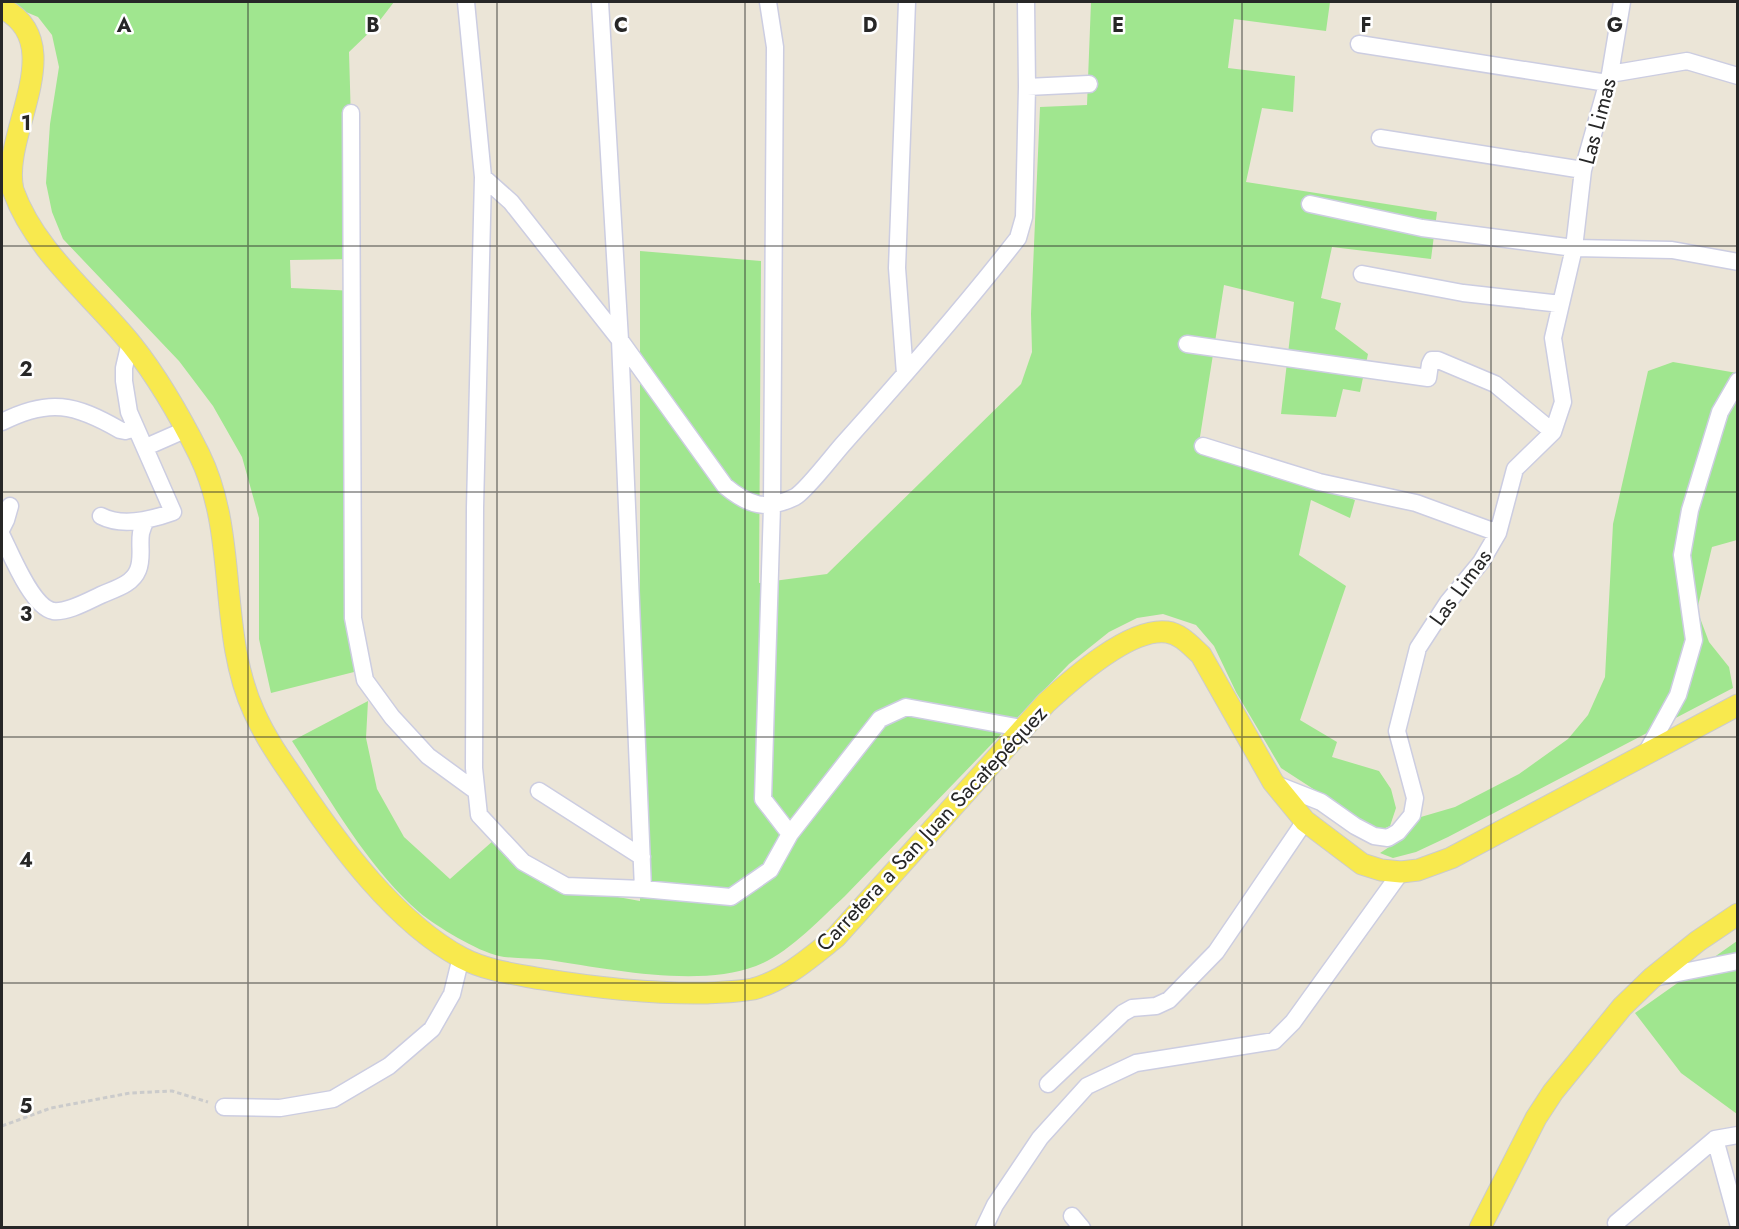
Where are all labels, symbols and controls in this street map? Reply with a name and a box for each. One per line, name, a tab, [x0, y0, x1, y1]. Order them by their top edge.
text: A	[116, 11, 132, 40]
text: B	[366, 11, 380, 40]
text: C	[614, 11, 628, 40]
text: D	[863, 11, 877, 40]
text: E	[1112, 11, 1124, 40]
text: F	[1360, 11, 1372, 40]
text: G	[1607, 11, 1623, 40]
street label: Las Limas	[1570, 74, 1624, 168]
text: 1	[21, 109, 31, 138]
text: 2	[19, 355, 33, 384]
street label: Las Limas	[1421, 542, 1499, 632]
text: 3	[20, 600, 32, 629]
street label: Carretera a San Juan Sacatepéquez	[808, 698, 1054, 958]
text: 4	[19, 846, 33, 875]
text: 5	[20, 1092, 33, 1121]

